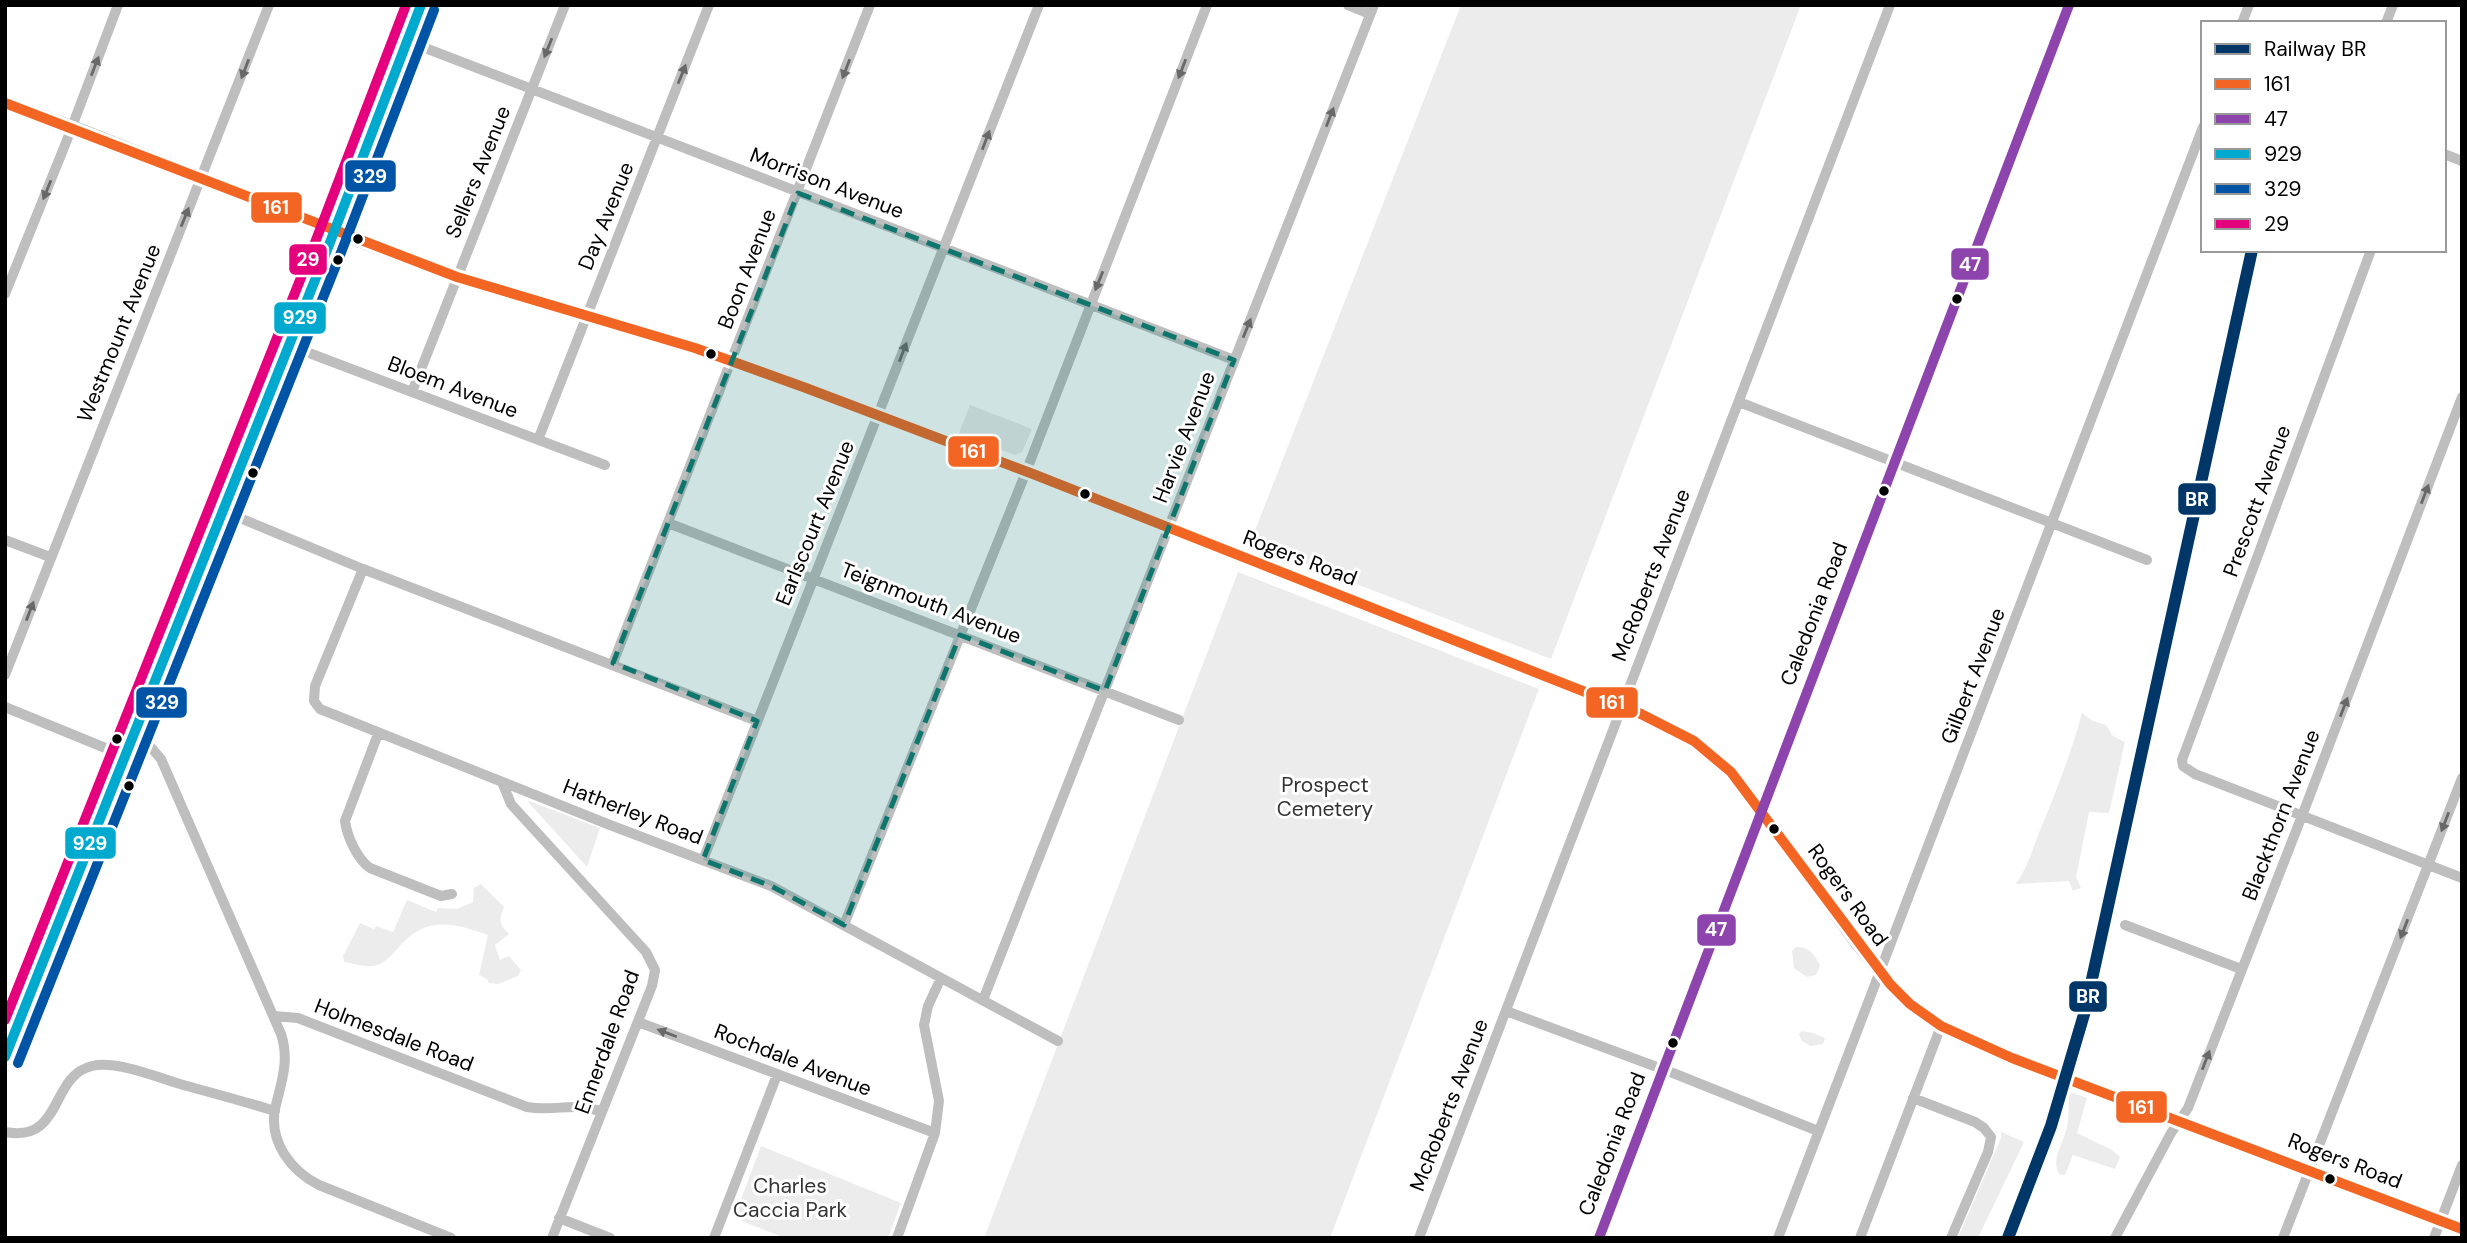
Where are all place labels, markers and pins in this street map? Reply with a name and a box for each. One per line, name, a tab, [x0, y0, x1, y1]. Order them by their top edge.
unlabelled marker	[351, 232, 365, 246]
unlabelled marker	[331, 253, 345, 267]
unlabelled marker	[1950, 292, 1964, 306]
unlabelled marker	[704, 347, 718, 361]
unlabelled marker	[246, 466, 260, 480]
unlabelled marker	[1877, 484, 1891, 498]
unlabelled marker	[1078, 487, 1092, 501]
unlabelled marker	[110, 732, 124, 746]
unlabelled marker	[122, 779, 136, 793]
unlabelled marker	[1767, 822, 1781, 836]
unlabelled marker	[1666, 1036, 1680, 1050]
unlabelled marker	[2323, 1172, 2337, 1186]

